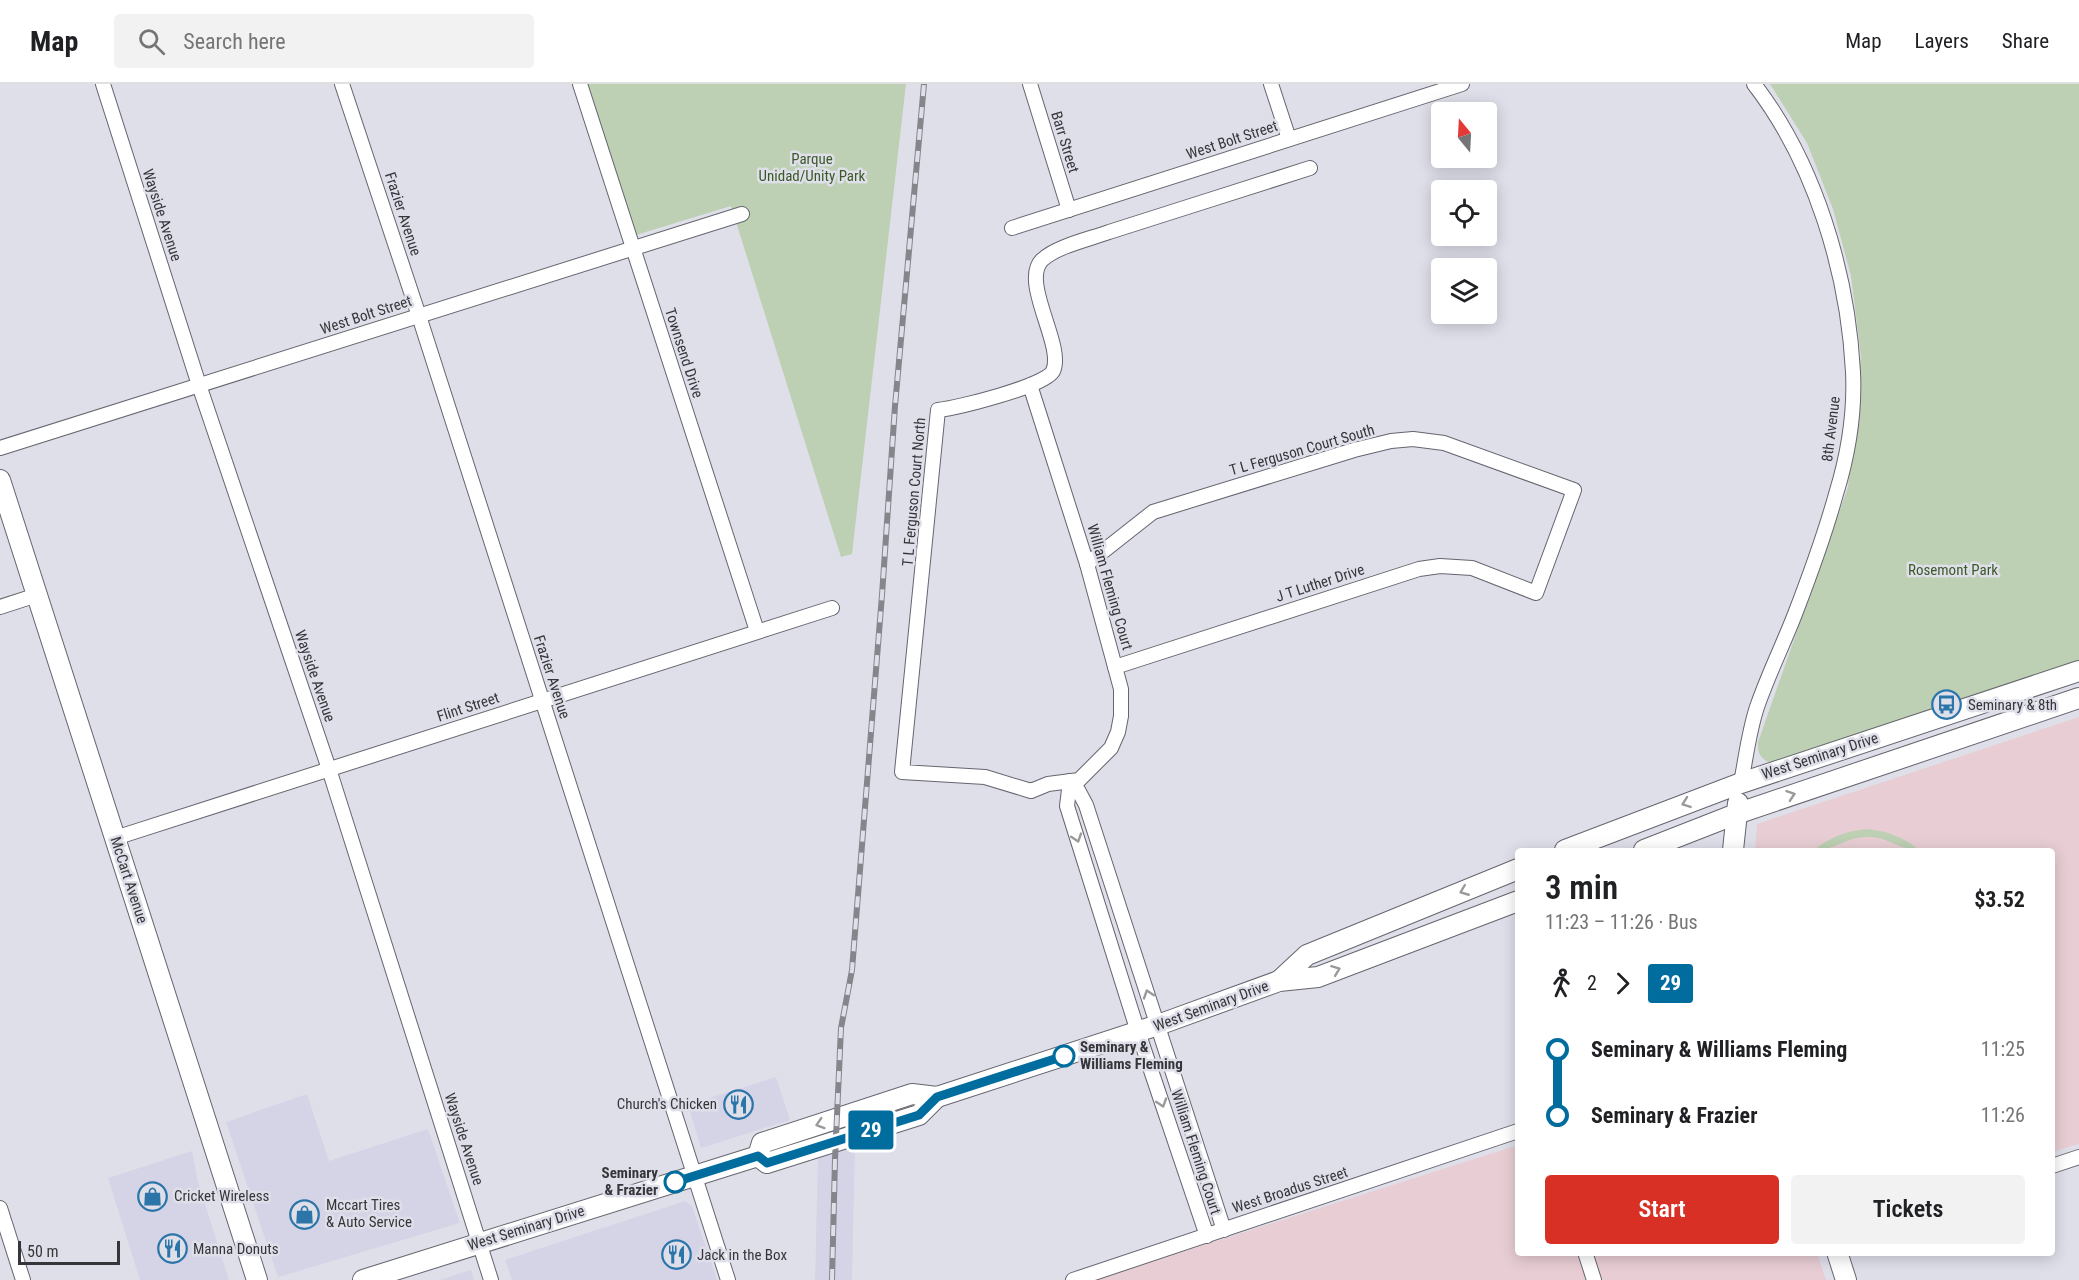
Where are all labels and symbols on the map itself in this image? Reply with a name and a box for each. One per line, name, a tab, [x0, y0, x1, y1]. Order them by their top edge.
north arrow	[1431, 102, 1497, 168]
street label: Barr Street	[1047, 109, 1083, 175]
street label: West Bolt Street	[1184, 117, 1280, 163]
park label: Parque Unidad/Unity Park	[759, 150, 866, 185]
street label: Wayside Avenue	[139, 167, 185, 263]
street label: Frazier Avenue	[381, 170, 425, 258]
street label: West Bolt Street	[318, 292, 414, 338]
street label: Townsend Drive	[661, 306, 707, 400]
street label: 8th Avenue	[1818, 395, 1844, 463]
street label: T L Ferguson Court North	[899, 417, 929, 567]
street label: T L Ferguson Court South	[1227, 421, 1377, 479]
street label: William Fleming Court	[1083, 522, 1137, 652]
street label: J T Luther Drive	[1273, 560, 1367, 606]
park label: Rosemont Park	[1908, 561, 1998, 579]
street label: Wayside Avenue	[291, 628, 339, 724]
street label: Frazier Avenue	[530, 633, 574, 721]
street label: Flint Street	[435, 688, 501, 726]
bus stop icon: Seminary & 8th	[1931, 689, 1963, 721]
place label: Seminary & 8th	[1968, 696, 2057, 714]
street label: West Seminary Drive	[1760, 729, 1880, 783]
one-way arrow	[1785, 790, 1796, 802]
one-way arrow	[1682, 796, 1693, 808]
one-way arrow	[1070, 832, 1082, 843]
street label: McCart Avenue	[107, 834, 151, 926]
one-way arrow	[1459, 884, 1470, 896]
one-way arrow	[1331, 965, 1341, 978]
street label: West Seminary Drive	[1151, 977, 1271, 1035]
one-way arrow	[1142, 989, 1155, 1000]
place label: Seminary & Williams Fleming	[1080, 1038, 1183, 1073]
marker: Seminary & Williams Fleming	[1053, 1045, 1075, 1067]
street label: William Fleming Court	[1167, 1087, 1225, 1217]
restaurant icon: Church's Chicken	[722, 1088, 754, 1120]
street label: Wayside Avenue	[441, 1091, 487, 1187]
place label: Church's Chicken	[617, 1095, 717, 1113]
one-way arrow	[1155, 1097, 1168, 1108]
line badge: 29	[844, 1110, 898, 1150]
one-way arrow	[815, 1116, 826, 1129]
street label: West Broadus Street	[1230, 1163, 1350, 1217]
place label: Seminary & Frazier	[602, 1164, 658, 1199]
marker: Seminary & Frazier	[664, 1171, 686, 1193]
shop icon: Cricket Wireless	[137, 1180, 169, 1212]
place label: Cricket Wireless	[174, 1187, 270, 1205]
place label: Mccart Tires & Auto Service	[326, 1196, 412, 1231]
shop icon: Mccart Tires & Auto Service	[289, 1198, 321, 1230]
street label: West Seminary Drive	[465, 1202, 587, 1254]
restaurant icon: Manna Donuts	[156, 1233, 188, 1265]
scale bar	[18, 1238, 120, 1266]
restaurant icon: Jack in the Box	[660, 1239, 692, 1271]
place label: Manna Donuts	[193, 1240, 279, 1258]
place label: Jack in the Box	[697, 1246, 787, 1264]

